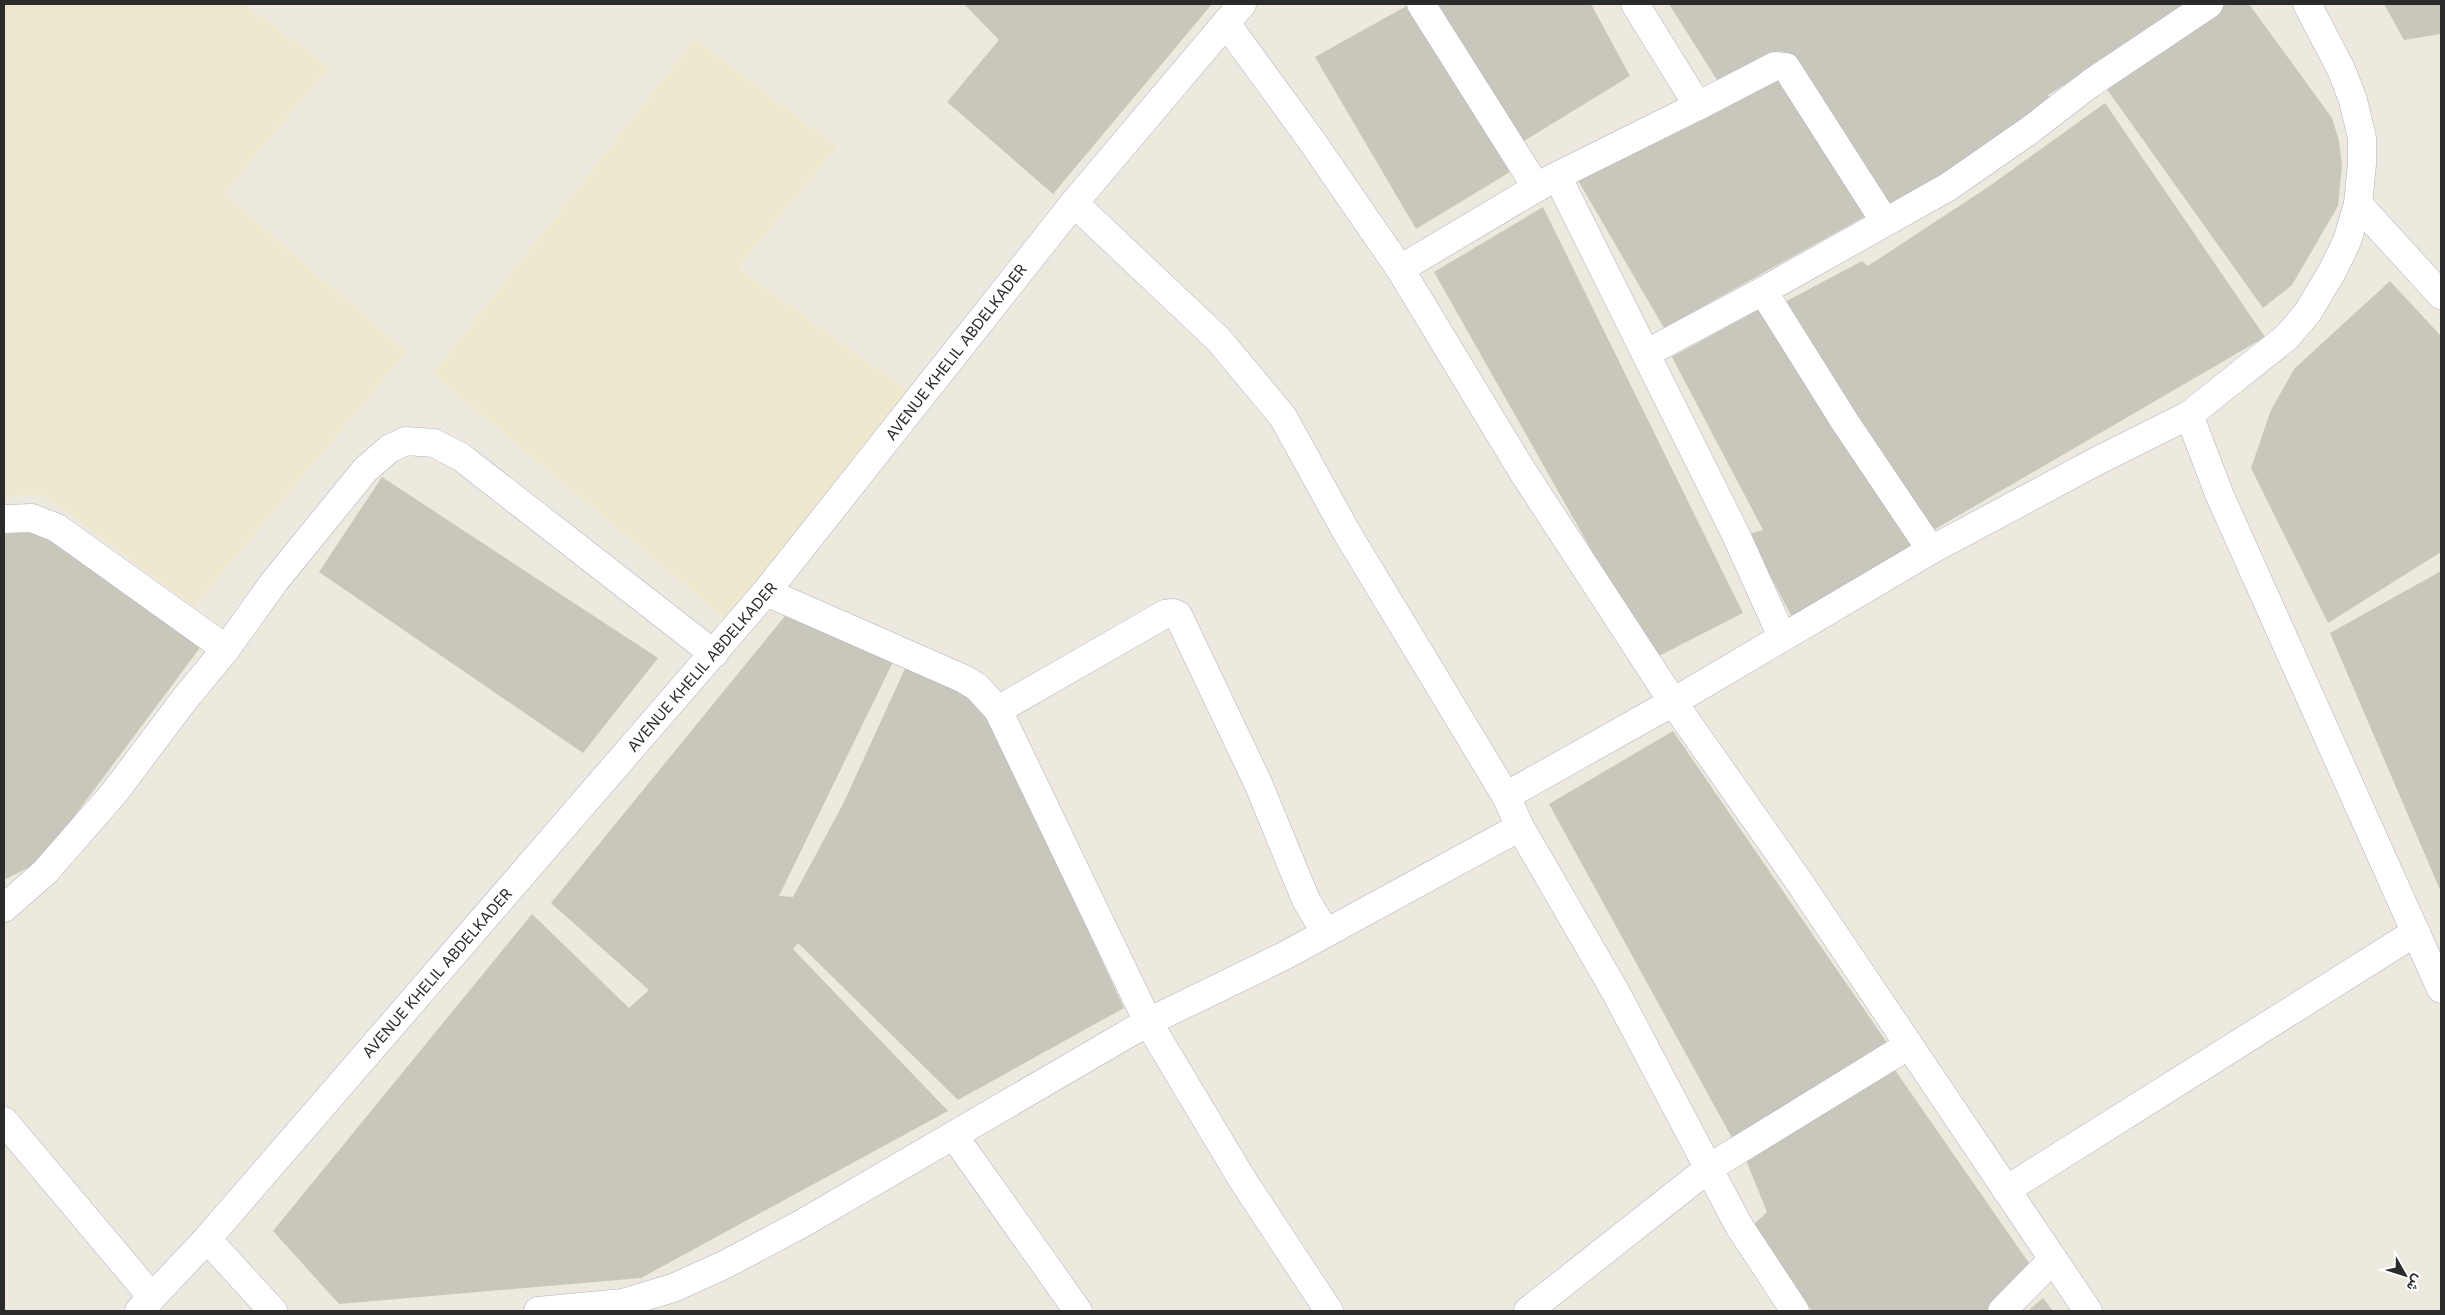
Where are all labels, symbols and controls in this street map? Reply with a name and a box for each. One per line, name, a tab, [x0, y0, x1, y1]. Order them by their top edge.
street label: AVENUE KHELIL ABDELKADER	[881, 260, 1031, 444]
street label: AVENUE KHELIL ABDELKADER	[623, 578, 781, 756]
street label: AVENUE KHELIL ABDELKADER	[358, 884, 516, 1062]
north arrow	[2380, 1250, 2430, 1300]
text: ش	[2403, 1271, 2427, 1296]

